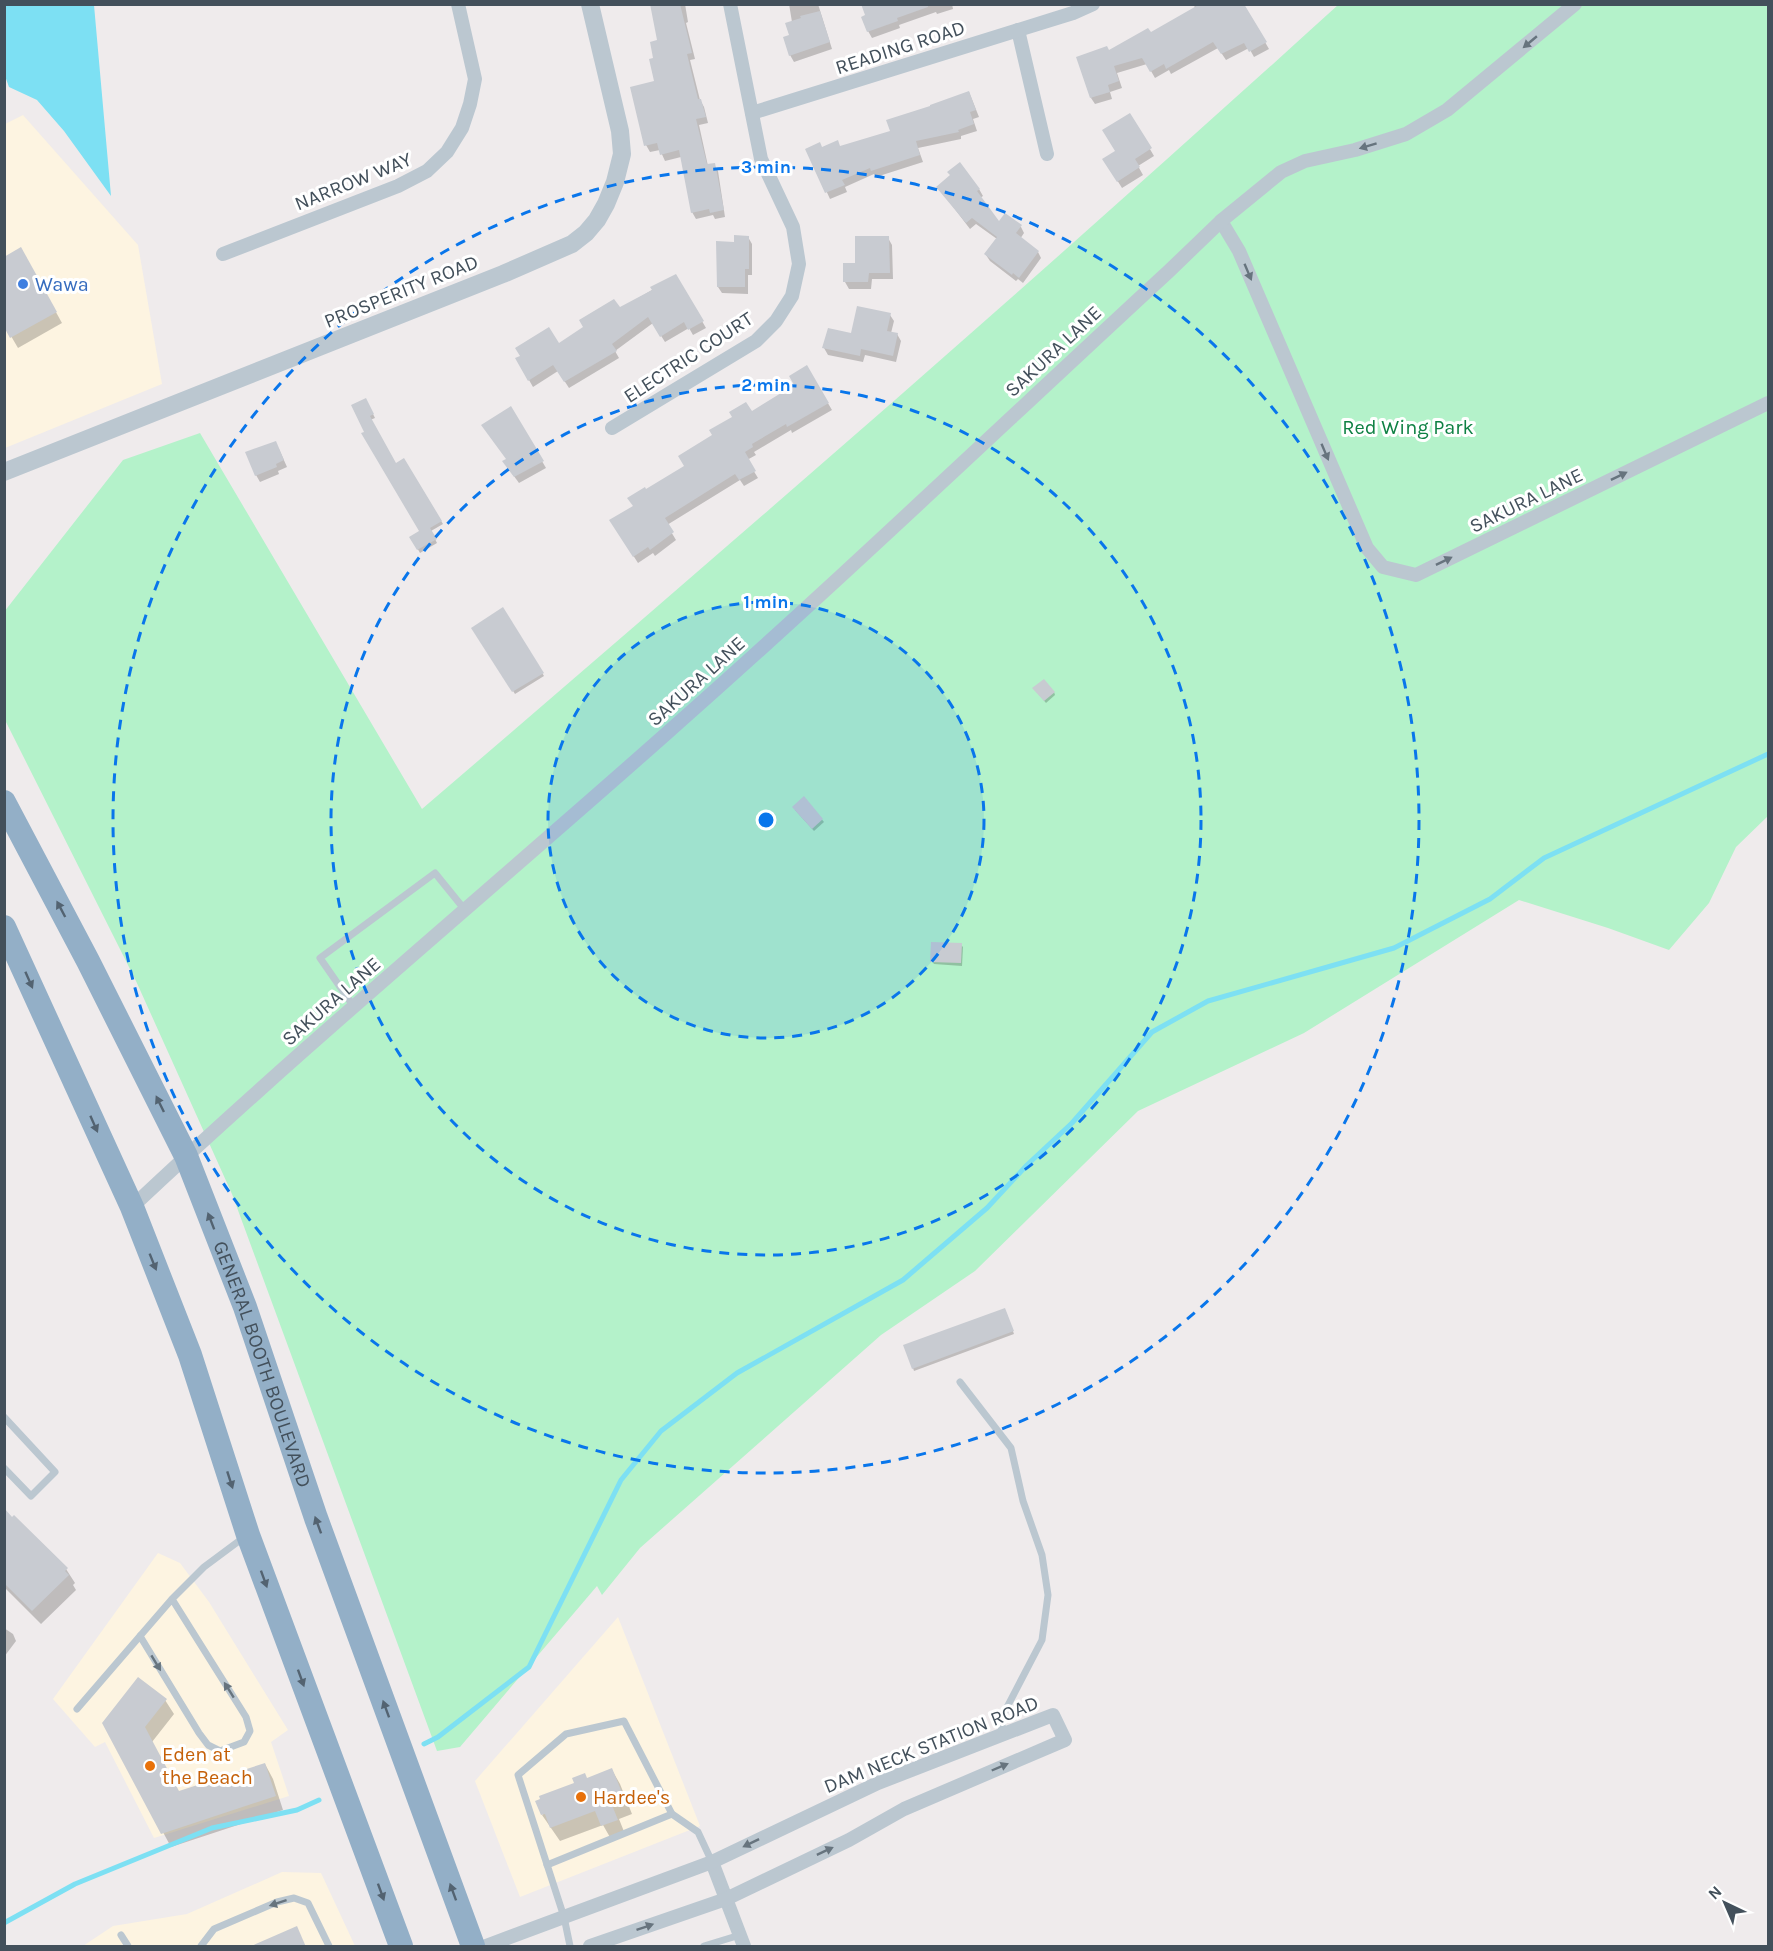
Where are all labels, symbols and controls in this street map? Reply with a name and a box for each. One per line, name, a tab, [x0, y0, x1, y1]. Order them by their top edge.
street label: READING ROAD	[832, 16, 968, 79]
one-way arrow	[1522, 35, 1537, 47]
one-way arrow	[1359, 142, 1377, 151]
street label: NARROW WAY	[291, 147, 415, 215]
text: 3 min	[741, 156, 791, 178]
street label: PROSPERITY ROAD	[321, 250, 482, 333]
one-way arrow	[1244, 264, 1253, 281]
place label: Wawa	[35, 273, 89, 296]
marker: Wawa	[16, 277, 30, 291]
street label: SAKURA LANE	[1001, 301, 1106, 402]
street label: ELECTRIC COURT	[619, 307, 757, 408]
text: 2 min	[741, 374, 791, 396]
park label: Red Wing Park	[1342, 416, 1474, 439]
one-way arrow	[1320, 443, 1330, 461]
street label: SAKURA LANE	[1466, 463, 1587, 538]
one-way arrow	[1611, 471, 1628, 480]
one-way arrow	[1435, 557, 1453, 567]
text: 1 min	[743, 591, 789, 613]
street label: SAKURA LANE	[643, 632, 750, 731]
centre of rings	[756, 810, 776, 830]
one-way arrow	[56, 900, 66, 917]
street label: SAKURA LANE	[277, 952, 385, 1050]
one-way arrow	[24, 971, 34, 989]
one-way arrow	[155, 1095, 164, 1112]
one-way arrow	[89, 1115, 98, 1132]
one-way arrow	[206, 1212, 215, 1230]
street label: GENERAL BOOTH BOULEVARD	[208, 1238, 316, 1491]
one-way arrow	[148, 1253, 158, 1271]
one-way arrow	[226, 1471, 235, 1489]
one-way arrow	[313, 1516, 323, 1534]
one-way arrow	[260, 1570, 269, 1588]
one-way arrow	[151, 1655, 162, 1671]
one-way arrow	[297, 1669, 306, 1687]
one-way arrow	[224, 1682, 235, 1698]
street label: DAM NECK STATION ROAD	[821, 1691, 1042, 1798]
one-way arrow	[380, 1699, 390, 1717]
place label: Eden at the Beach	[162, 1743, 253, 1789]
marker: Eden at the Beach	[143, 1759, 157, 1773]
one-way arrow	[992, 1763, 1009, 1772]
place label: Hardee's	[593, 1786, 670, 1809]
marker: Hardee's	[574, 1790, 588, 1804]
one-way arrow	[743, 1839, 760, 1848]
one-way arrow	[816, 1847, 833, 1856]
north arrow	[1695, 1873, 1755, 1933]
one-way arrow	[447, 1882, 457, 1900]
text: N	[1704, 1882, 1726, 1903]
one-way arrow	[376, 1884, 386, 1902]
one-way arrow	[269, 1898, 287, 1908]
one-way arrow	[636, 1922, 654, 1932]

